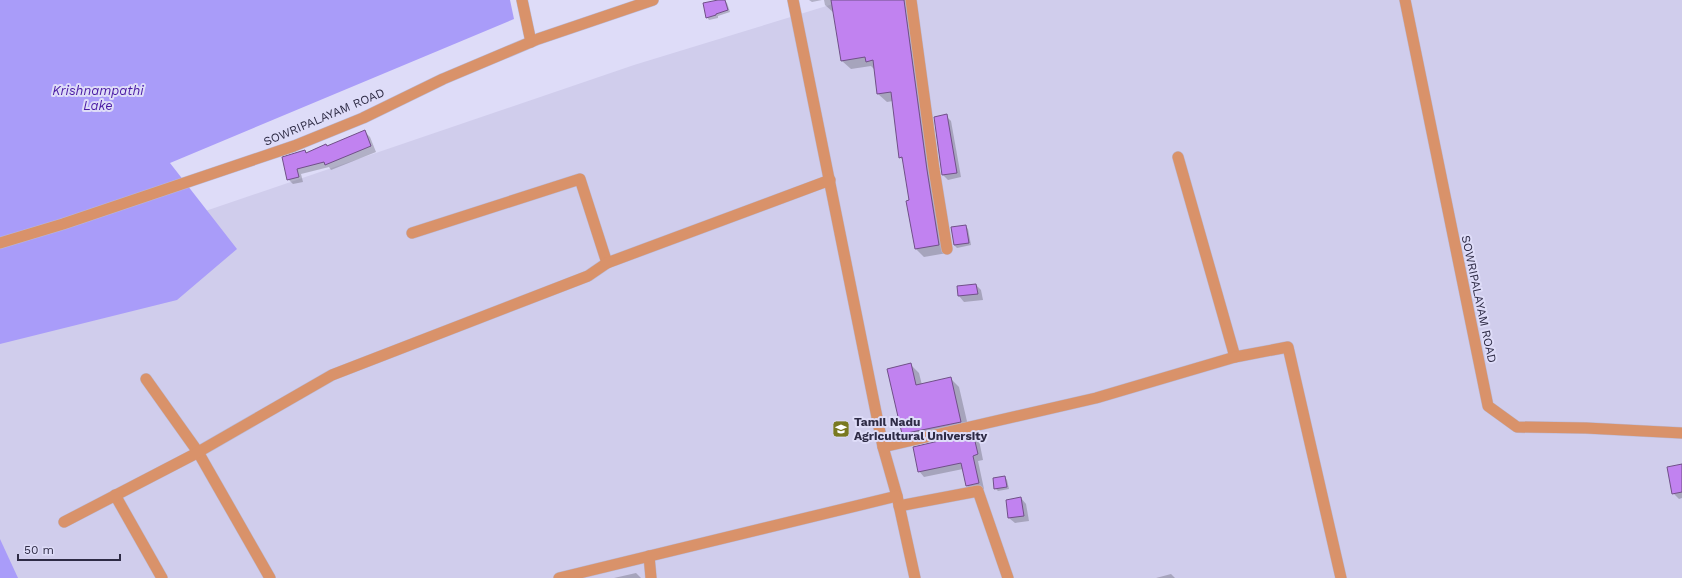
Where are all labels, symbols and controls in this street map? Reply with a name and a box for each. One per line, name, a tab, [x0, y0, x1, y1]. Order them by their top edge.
water label: Krishnampathi Lake	[52, 83, 144, 113]
street label: SOWRIPALAYAM ROAD	[261, 85, 387, 149]
street label: SOWRIPALAYAM ROAD	[1459, 234, 1499, 364]
place label: Tamil Nadu Agricultural University	[854, 415, 988, 443]
school or university icon: Tamil Nadu Agricultural University	[831, 419, 851, 439]
scale bar	[18, 536, 120, 562]
text: 50 m	[24, 543, 54, 557]

